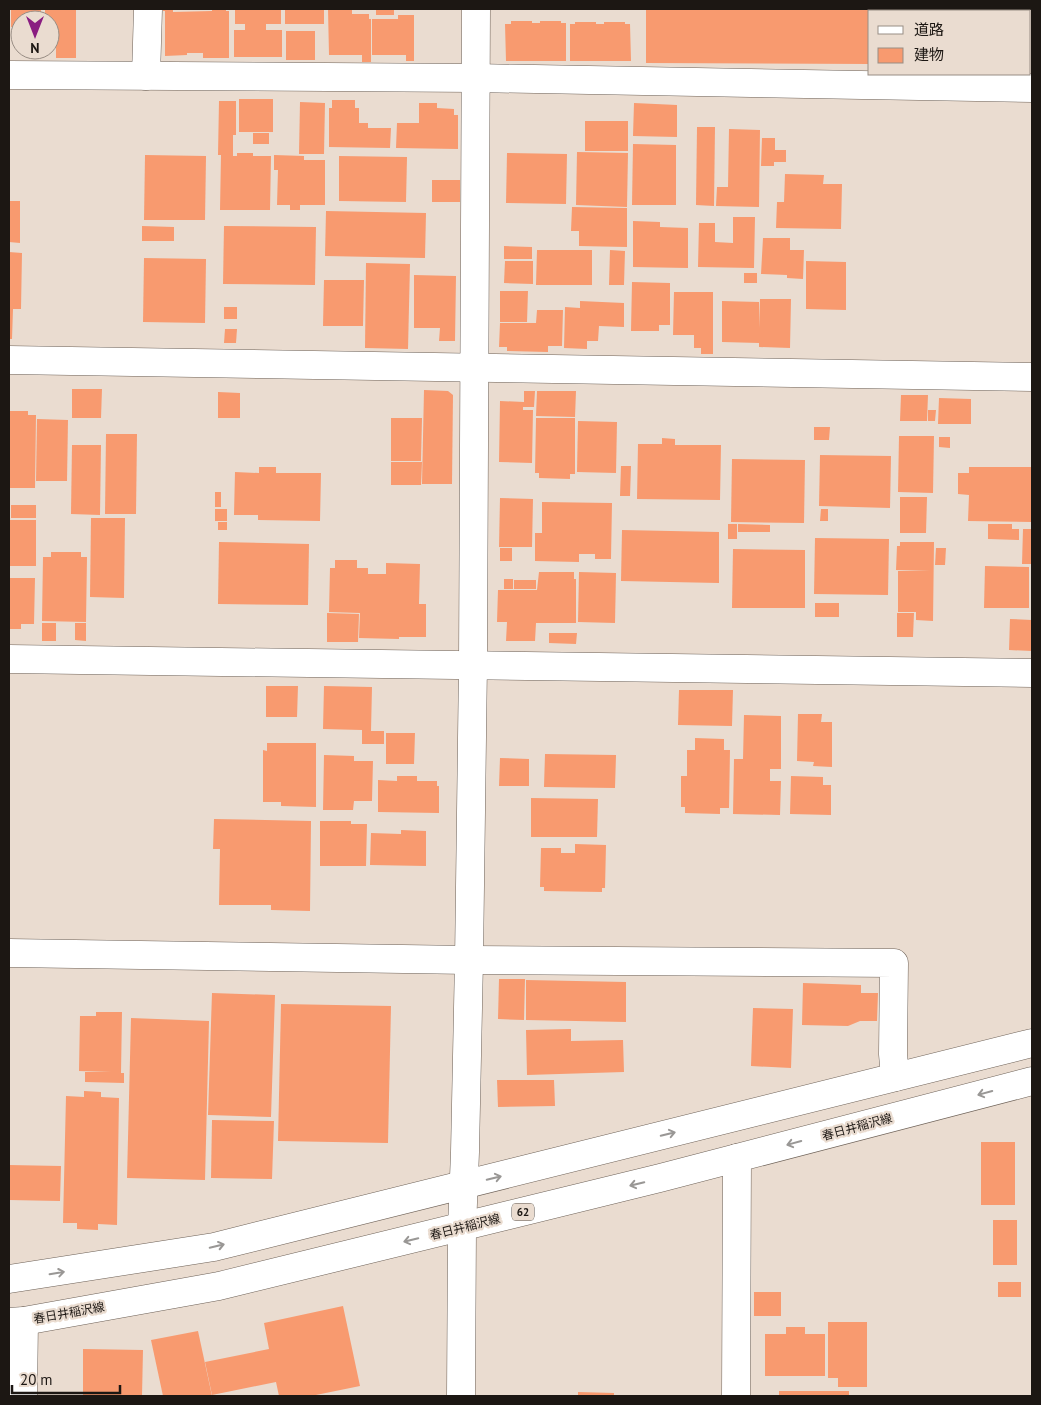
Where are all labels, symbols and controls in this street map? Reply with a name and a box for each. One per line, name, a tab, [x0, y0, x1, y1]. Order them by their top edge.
north arrow	[10, 10, 60, 60]
legend	[868, 10, 1031, 75]
text: 道路	[914, 20, 944, 39]
text: N	[30, 39, 40, 57]
text: 建物	[914, 45, 944, 64]
one-way arrow	[978, 1089, 994, 1099]
street label: 春日井稲沢線	[820, 1110, 894, 1143]
one-way arrow	[660, 1129, 676, 1138]
one-way arrow	[787, 1139, 803, 1149]
one-way arrow	[485, 1173, 501, 1182]
one-way arrow	[629, 1180, 645, 1189]
road number: 62	[512, 1204, 534, 1220]
street label: 春日井稲沢線	[428, 1211, 502, 1243]
one-way arrow	[404, 1236, 420, 1245]
one-way arrow	[209, 1241, 225, 1251]
one-way arrow	[49, 1267, 65, 1277]
street label: 春日井稲沢線	[32, 1299, 106, 1326]
scale bar	[12, 1362, 120, 1394]
text: 20 m	[20, 1370, 53, 1389]

